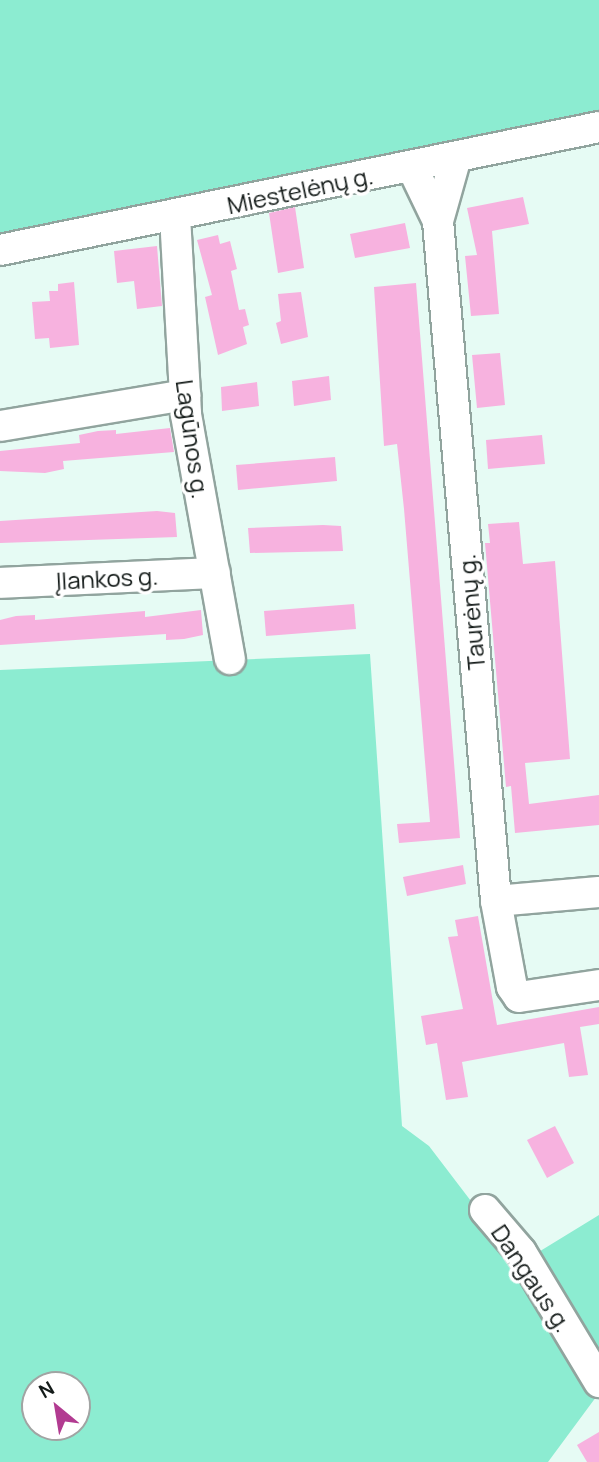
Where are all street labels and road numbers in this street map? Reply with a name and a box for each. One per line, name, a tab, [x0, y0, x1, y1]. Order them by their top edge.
street label: Miestelėnų g.	[224, 160, 376, 220]
street label: Lagūnos g.	[170, 378, 216, 500]
street label: Taurėnų g.	[452, 553, 490, 671]
street label: Įlankos g.	[55, 561, 159, 595]
street label: Dangaus g.	[486, 1219, 578, 1337]

